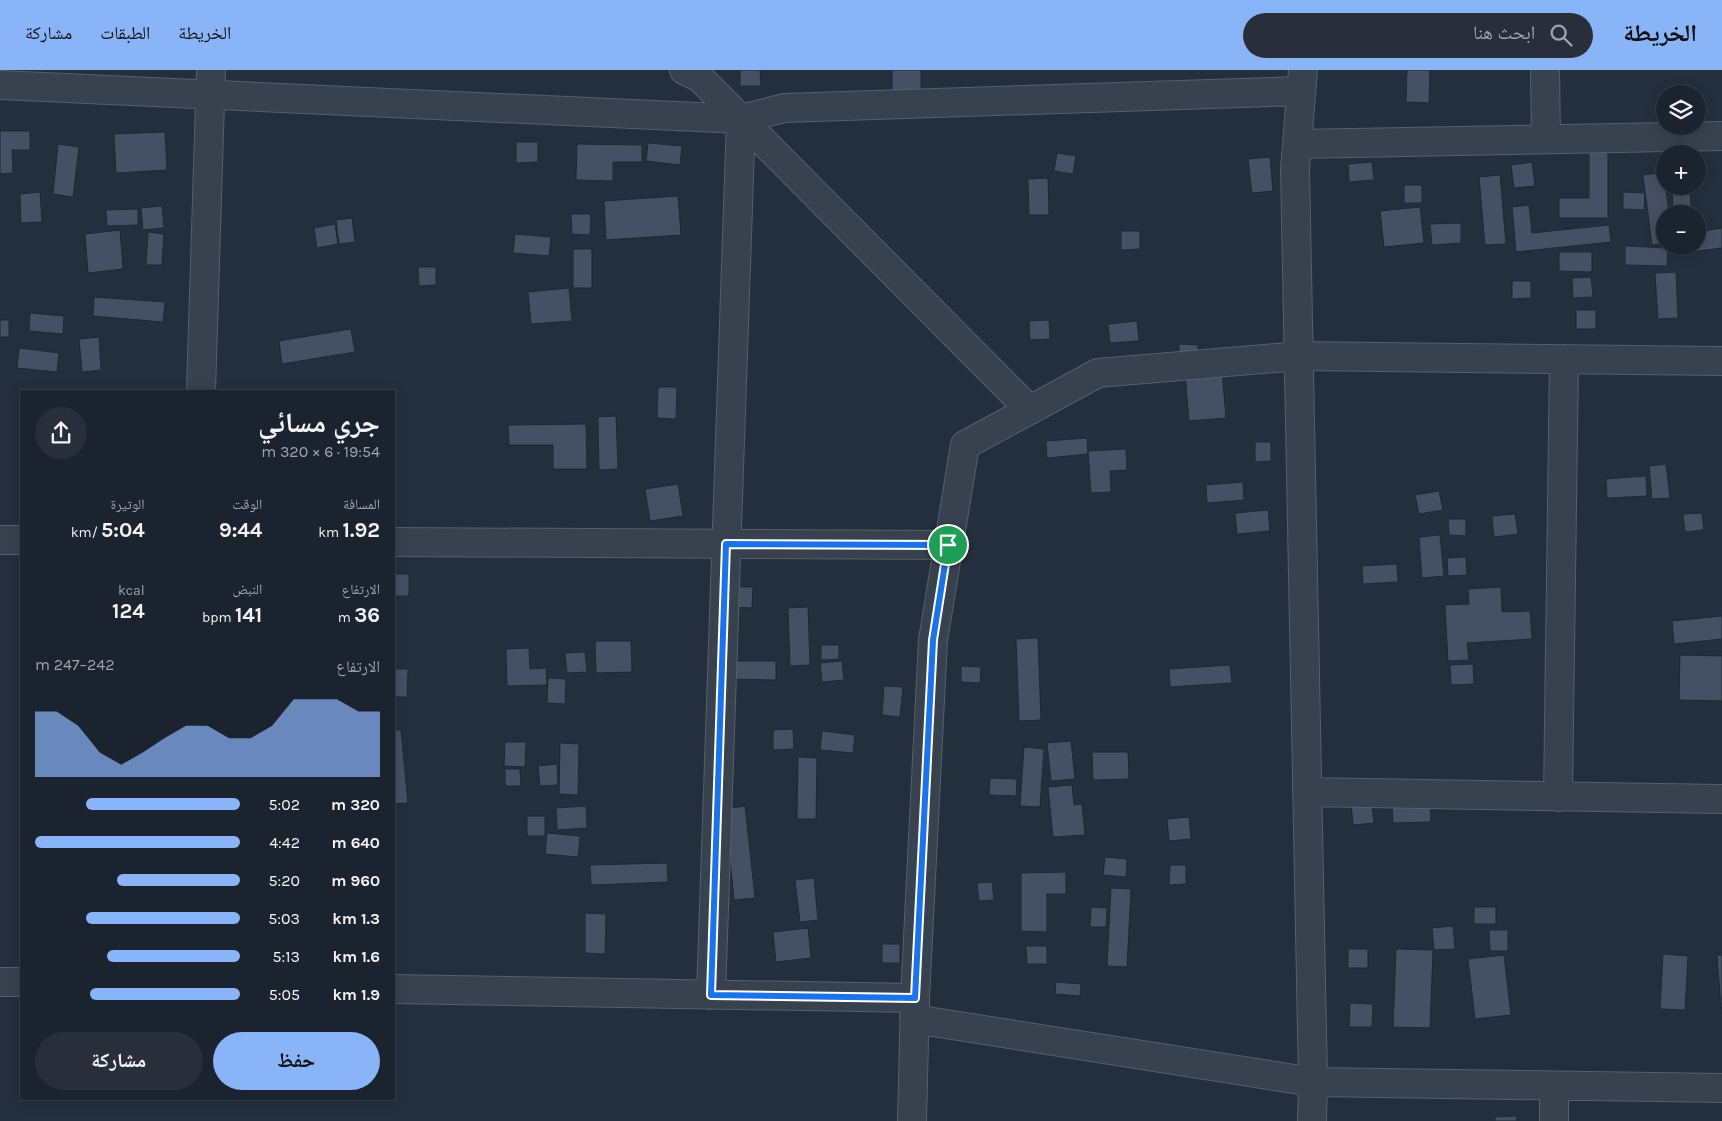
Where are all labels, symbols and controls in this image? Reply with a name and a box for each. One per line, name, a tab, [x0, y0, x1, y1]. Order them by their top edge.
search box	[1243, 13, 1593, 58]
text: الخريطة	[1623, 19, 1697, 47]
icon: search	[1547, 21, 1575, 49]
text: مشاركة	[25, 22, 72, 44]
text: الطبقات	[100, 22, 150, 44]
text: الخريطة	[178, 22, 231, 44]
text: ابحث هنا	[1473, 22, 1535, 44]
map controls	[1656, 85, 1706, 255]
button: layers	[1656, 85, 1706, 135]
button: +	[1656, 145, 1706, 195]
button: −	[1656, 205, 1706, 255]
text: جري مسائي	[258, 406, 380, 439]
button: share	[35, 407, 87, 459]
text: 19:54 · 6 × 320 m	[261, 442, 380, 461]
text: الوتيرة	[111, 496, 145, 513]
text: الوقت	[232, 496, 262, 513]
text: المسافة	[343, 496, 380, 513]
text: 5:04	[101, 518, 145, 542]
text: 9:44	[219, 518, 262, 542]
text: 1.92	[342, 518, 380, 542]
text: /km	[71, 524, 101, 541]
text: km	[318, 524, 342, 541]
pin	[927, 524, 969, 566]
icon: arrive	[934, 531, 962, 559]
text: النبض	[232, 581, 262, 598]
text: الارتفاع	[342, 581, 380, 598]
text: kcal	[118, 582, 145, 599]
text: 124	[112, 599, 145, 623]
text: 141	[235, 603, 262, 627]
text: 36	[354, 603, 380, 627]
text: bpm	[202, 609, 235, 626]
text: m	[338, 609, 354, 626]
text: 242–247 m	[35, 655, 115, 674]
text: الارتفاع	[336, 657, 380, 676]
text: 5:02	[269, 795, 300, 814]
text: 320 m	[331, 795, 380, 814]
text: 4:42	[269, 833, 300, 852]
text: 640 m	[331, 833, 380, 852]
text: 5:20	[269, 871, 300, 890]
text: 960 m	[331, 871, 380, 890]
text: 5:03	[268, 909, 300, 928]
text: 1.3 km	[332, 909, 380, 928]
text: 5:13	[273, 947, 300, 966]
text: 1.6 km	[332, 947, 380, 966]
text: 5:05	[269, 985, 300, 1004]
text: 1.9 km	[332, 985, 380, 1004]
button: مشاركة	[35, 1032, 203, 1090]
button: حفظ	[213, 1032, 380, 1090]

